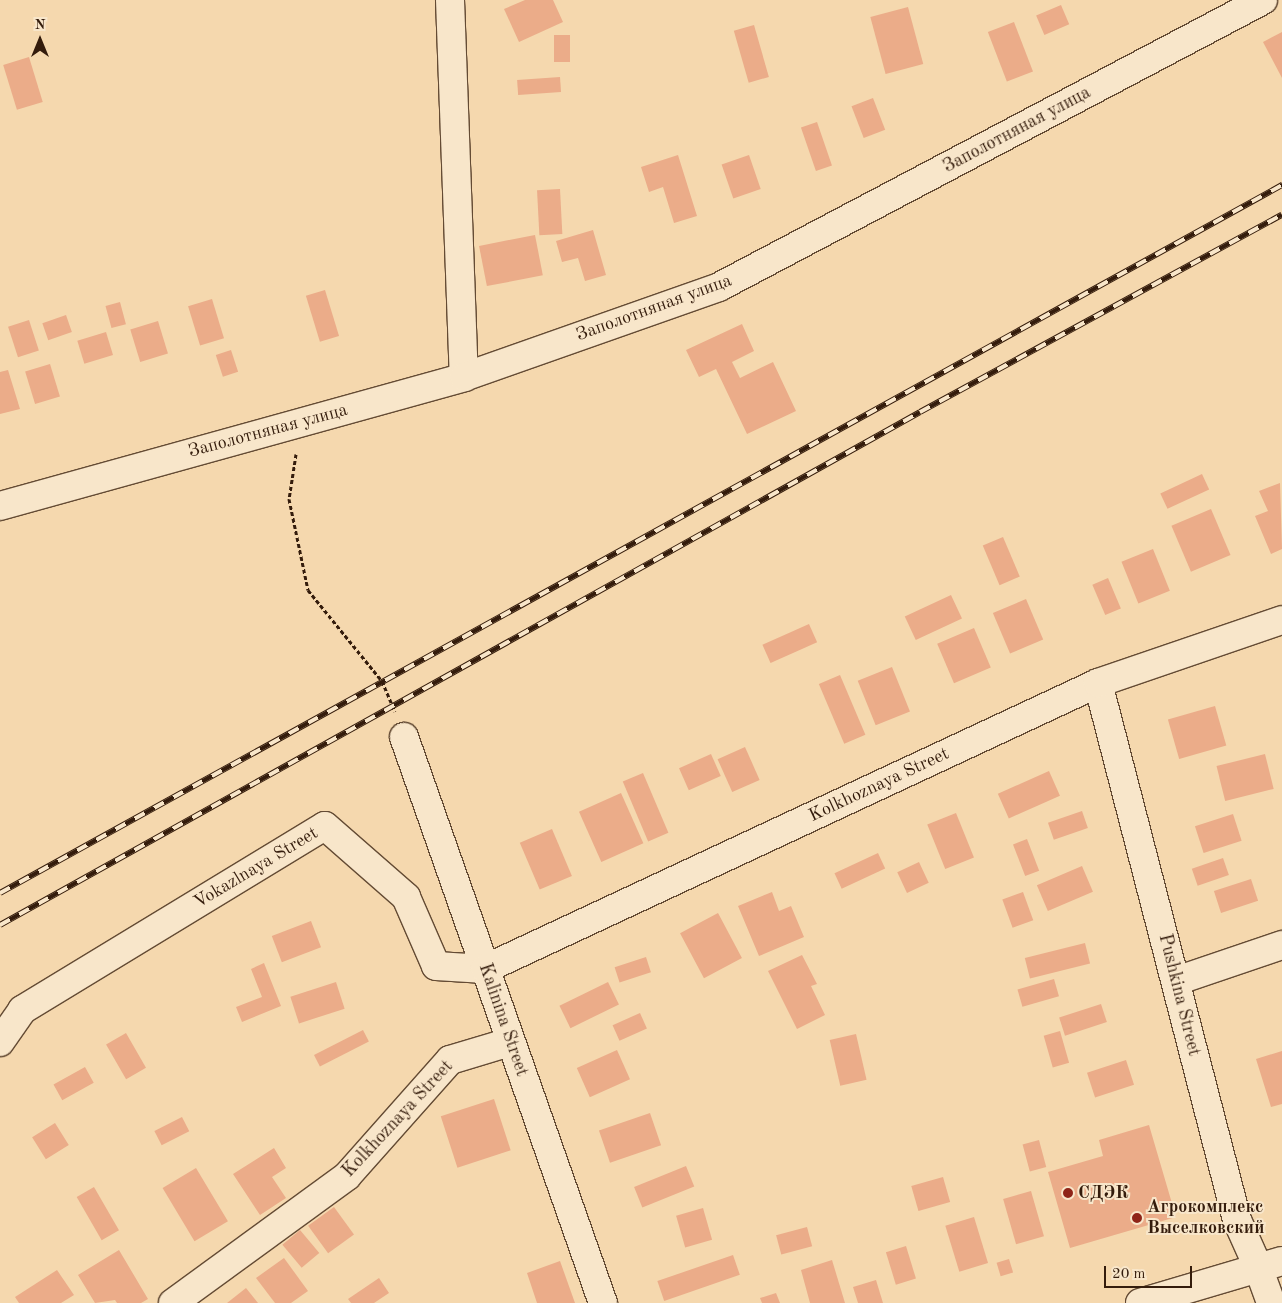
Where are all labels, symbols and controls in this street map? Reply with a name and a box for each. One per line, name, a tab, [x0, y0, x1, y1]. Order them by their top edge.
north arrow	[15, 15, 65, 65]
text: N	[35, 18, 45, 32]
street label: Заполотняная улица	[940, 82, 1094, 178]
street label: Заполотняная улица	[573, 270, 735, 346]
street label: Заполотняная улица	[186, 399, 350, 463]
street label: Kolkhoznaya Street	[805, 743, 953, 827]
street label: Vokazlnaya Street	[190, 822, 322, 914]
street label: Pushkina Street	[1153, 932, 1205, 1058]
street label: Kalinina Street	[474, 961, 532, 1079]
street label: Kolkhoznaya Street	[338, 1056, 458, 1182]
place label: СДЭК	[1078, 1182, 1128, 1204]
marker: СДЭК	[1062, 1187, 1074, 1199]
place label: Агрокомплекс Выселковский	[1147, 1197, 1264, 1240]
marker: Агрокомплекс Выселковский	[1131, 1212, 1143, 1224]
scale bar	[1107, 1256, 1194, 1288]
text: 20 m	[1112, 1267, 1146, 1282]

